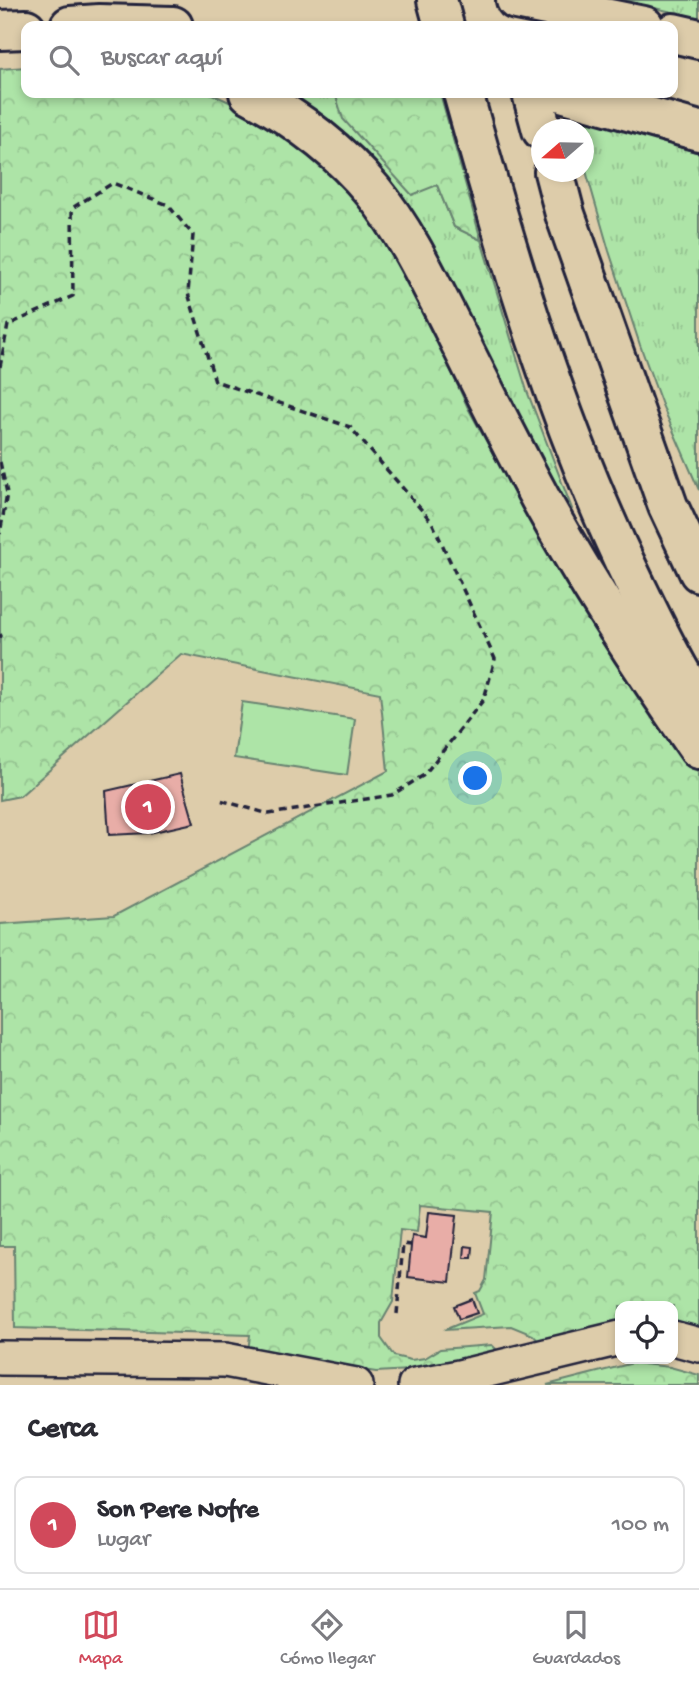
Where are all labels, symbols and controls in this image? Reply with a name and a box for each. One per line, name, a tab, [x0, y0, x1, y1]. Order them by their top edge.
search box	[21, 21, 678, 98]
icon: search	[45, 41, 83, 79]
text: Buscar aquí	[101, 44, 223, 75]
north arrow	[531, 119, 594, 182]
your location	[458, 761, 492, 795]
pin: 1	[125, 781, 171, 833]
map controls	[615, 1301, 678, 1364]
button: locate	[615, 1301, 678, 1364]
text: Cerca	[28, 1413, 97, 1448]
text: Son Pere Nofre	[97, 1496, 259, 1527]
text: 1	[48, 1512, 58, 1539]
text: 100 m	[612, 1512, 669, 1539]
text: Lugar	[97, 1527, 150, 1554]
tab: Mapa	[79, 1606, 123, 1671]
tab: Cómo llegar	[280, 1606, 375, 1671]
tab: Guardados	[532, 1606, 620, 1671]

